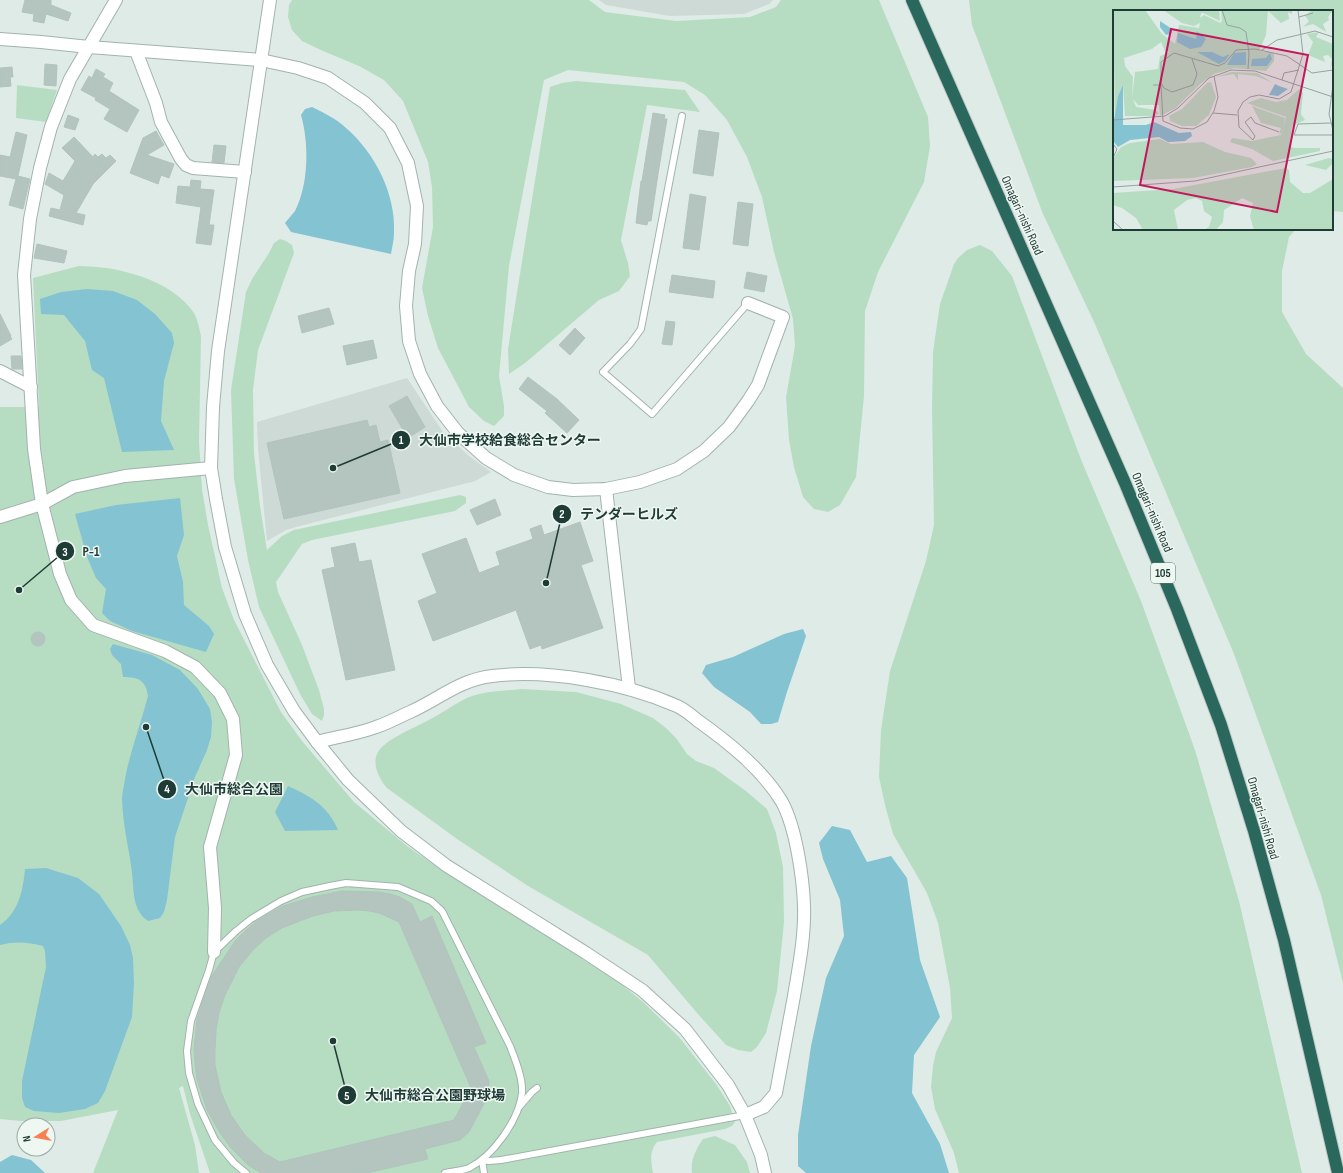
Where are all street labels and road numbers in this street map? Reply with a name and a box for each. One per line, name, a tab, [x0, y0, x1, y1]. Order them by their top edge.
street label: Omagari-nishi Road	[997, 173, 1047, 258]
street label: Omagari-nishi Road	[1128, 470, 1176, 555]
road number: 105	[1151, 563, 1175, 583]
street label: Omagari-nishi Road	[1244, 775, 1282, 861]

